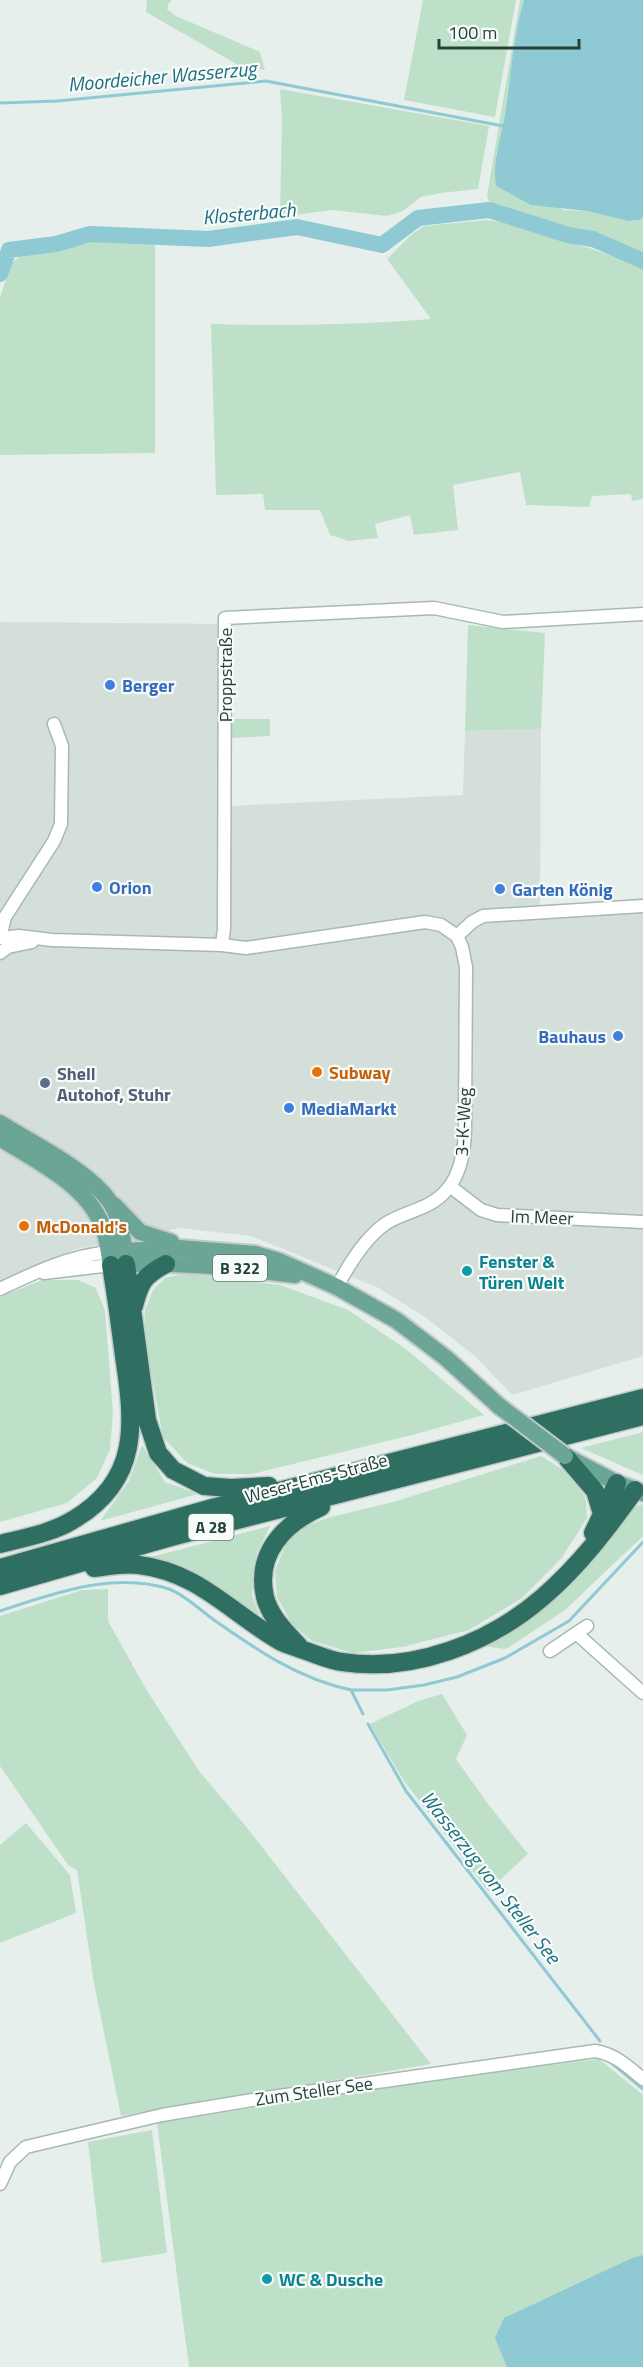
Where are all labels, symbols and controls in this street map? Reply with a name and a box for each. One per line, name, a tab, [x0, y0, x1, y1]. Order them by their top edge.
scale bar	[439, 12, 578, 50]
text: 100 m	[448, 19, 497, 46]
water label: Moordeicher Wasserzug	[66, 52, 260, 100]
water label: Klosterbach	[201, 193, 298, 233]
street label: Proppstraße	[212, 628, 239, 722]
place label: Berger	[122, 672, 175, 699]
marker: Berger	[103, 678, 117, 692]
place label: Orion	[109, 874, 152, 901]
place label: Garten König	[512, 876, 613, 903]
marker: Orion	[90, 880, 104, 894]
marker: Garten König	[493, 882, 507, 896]
place label: Bauhaus	[538, 1023, 606, 1050]
marker: Bauhaus	[611, 1029, 625, 1043]
place label: Subway	[329, 1059, 391, 1086]
place label: Shell Autohof, Stuhr	[57, 1060, 171, 1108]
marker: Subway	[310, 1065, 324, 1079]
marker: Shell Autohof, Stuhr	[38, 1076, 52, 1090]
street label: 3-K-Weg	[448, 1087, 478, 1157]
place label: MediaMarkt	[301, 1095, 397, 1122]
marker: MediaMarkt	[282, 1101, 296, 1115]
street label: Im Meer	[510, 1202, 574, 1232]
place label: McDonald's	[36, 1213, 127, 1240]
marker: McDonald's	[17, 1219, 31, 1233]
place label: Fenster & Türen Welt	[479, 1248, 565, 1296]
road number: B 322	[213, 1255, 267, 1281]
marker: Fenster & Türen Welt	[460, 1264, 474, 1278]
street label: Weser-Ems-Straße	[242, 1446, 390, 1510]
road number: A 28	[188, 1514, 234, 1540]
water label: Wasserzug vom Steller See	[413, 1784, 570, 1971]
street label: Zum Steller See	[253, 2069, 375, 2113]
place label: WC & Dusche	[279, 2266, 383, 2293]
marker: WC & Dusche	[260, 2272, 274, 2286]

